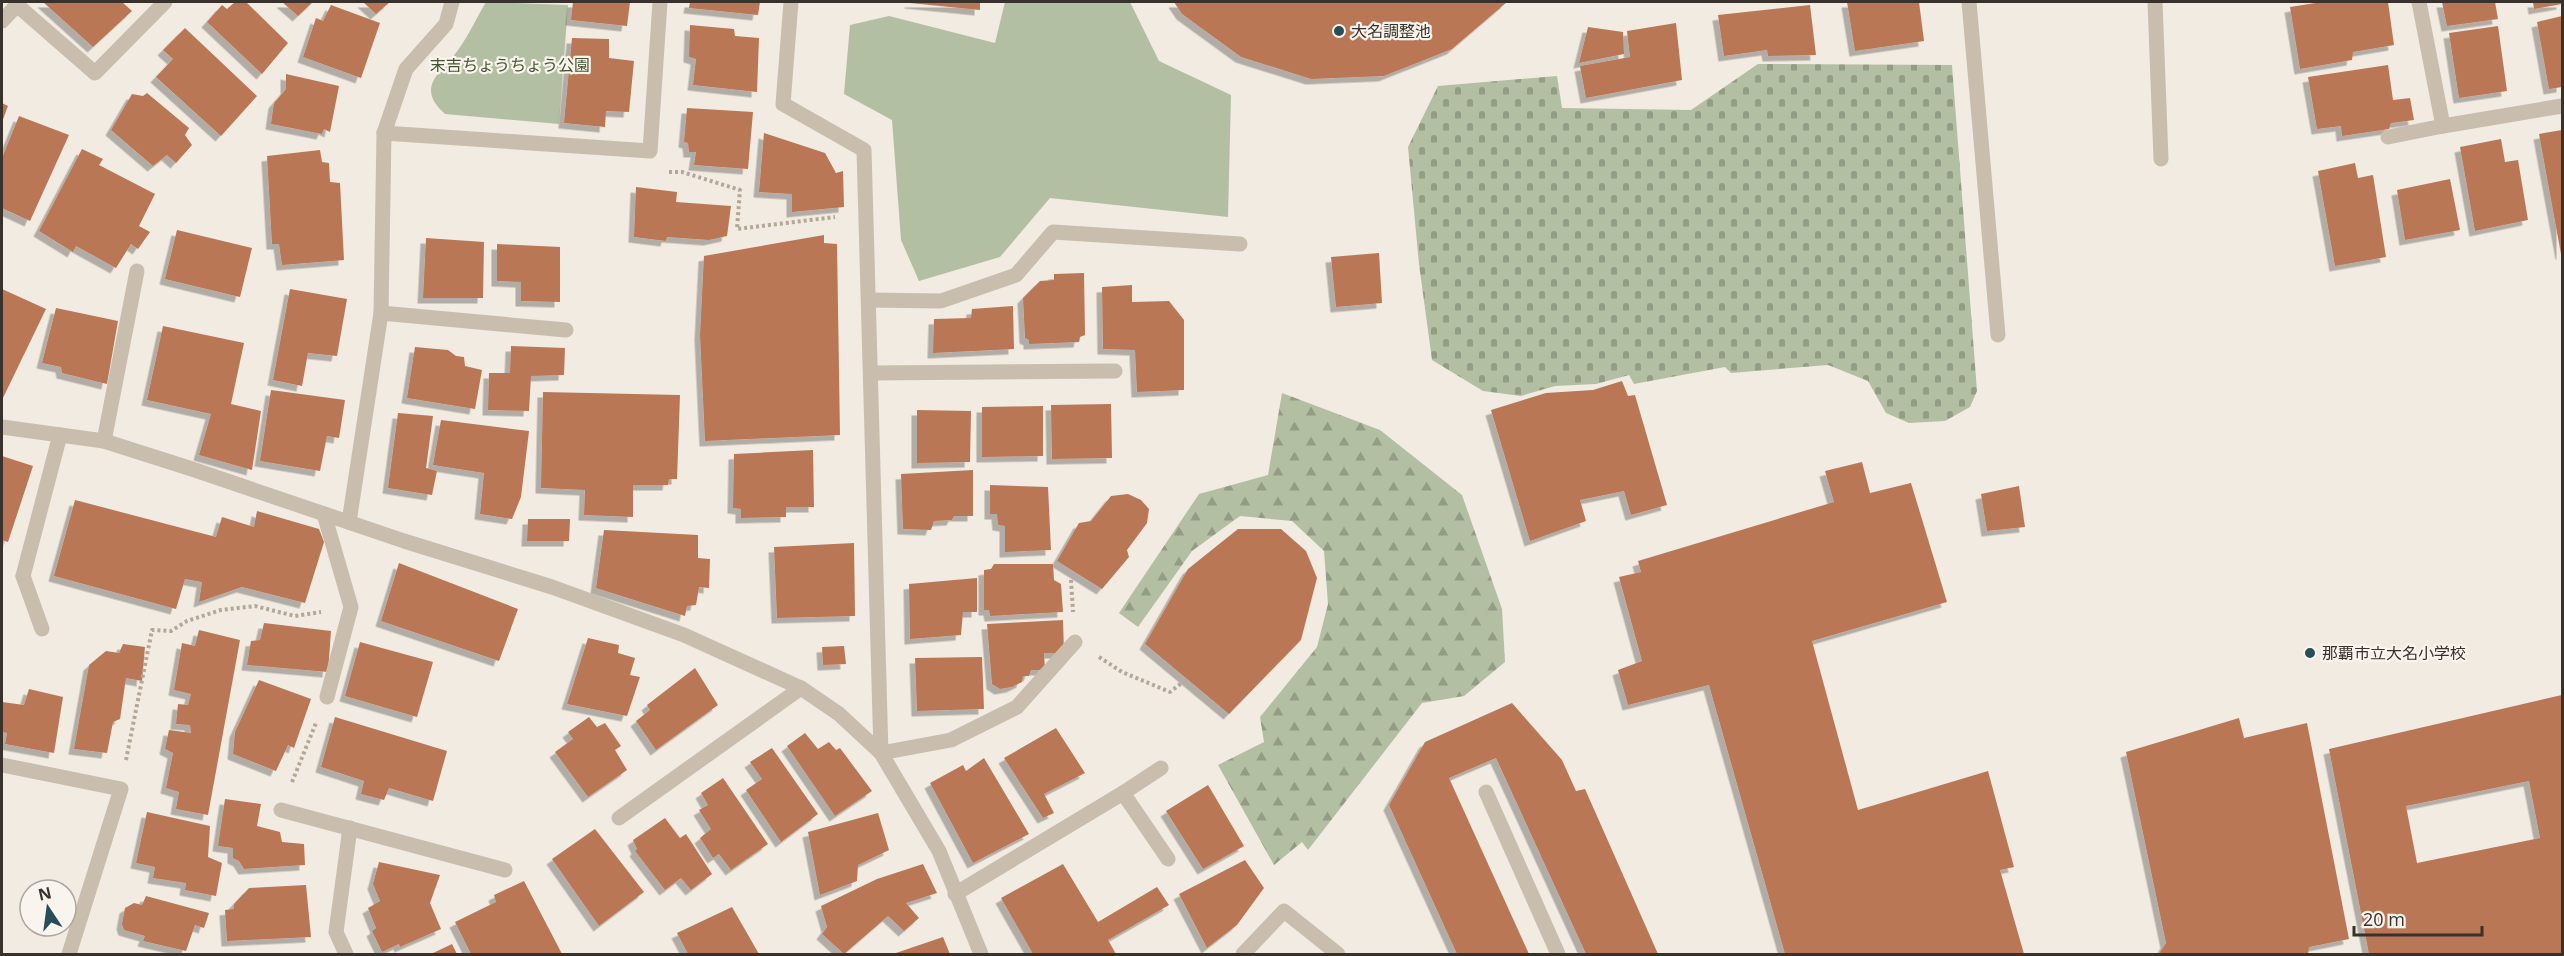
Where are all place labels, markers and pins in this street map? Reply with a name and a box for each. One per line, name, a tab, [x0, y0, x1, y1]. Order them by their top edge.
place label: 大名調整池	[1351, 20, 1431, 42]
marker: 大名調整池	[1332, 24, 1346, 38]
place label: 那覇市立大名小学校	[2322, 642, 2466, 664]
marker: 那覇市立大名小学校	[2303, 646, 2317, 660]

